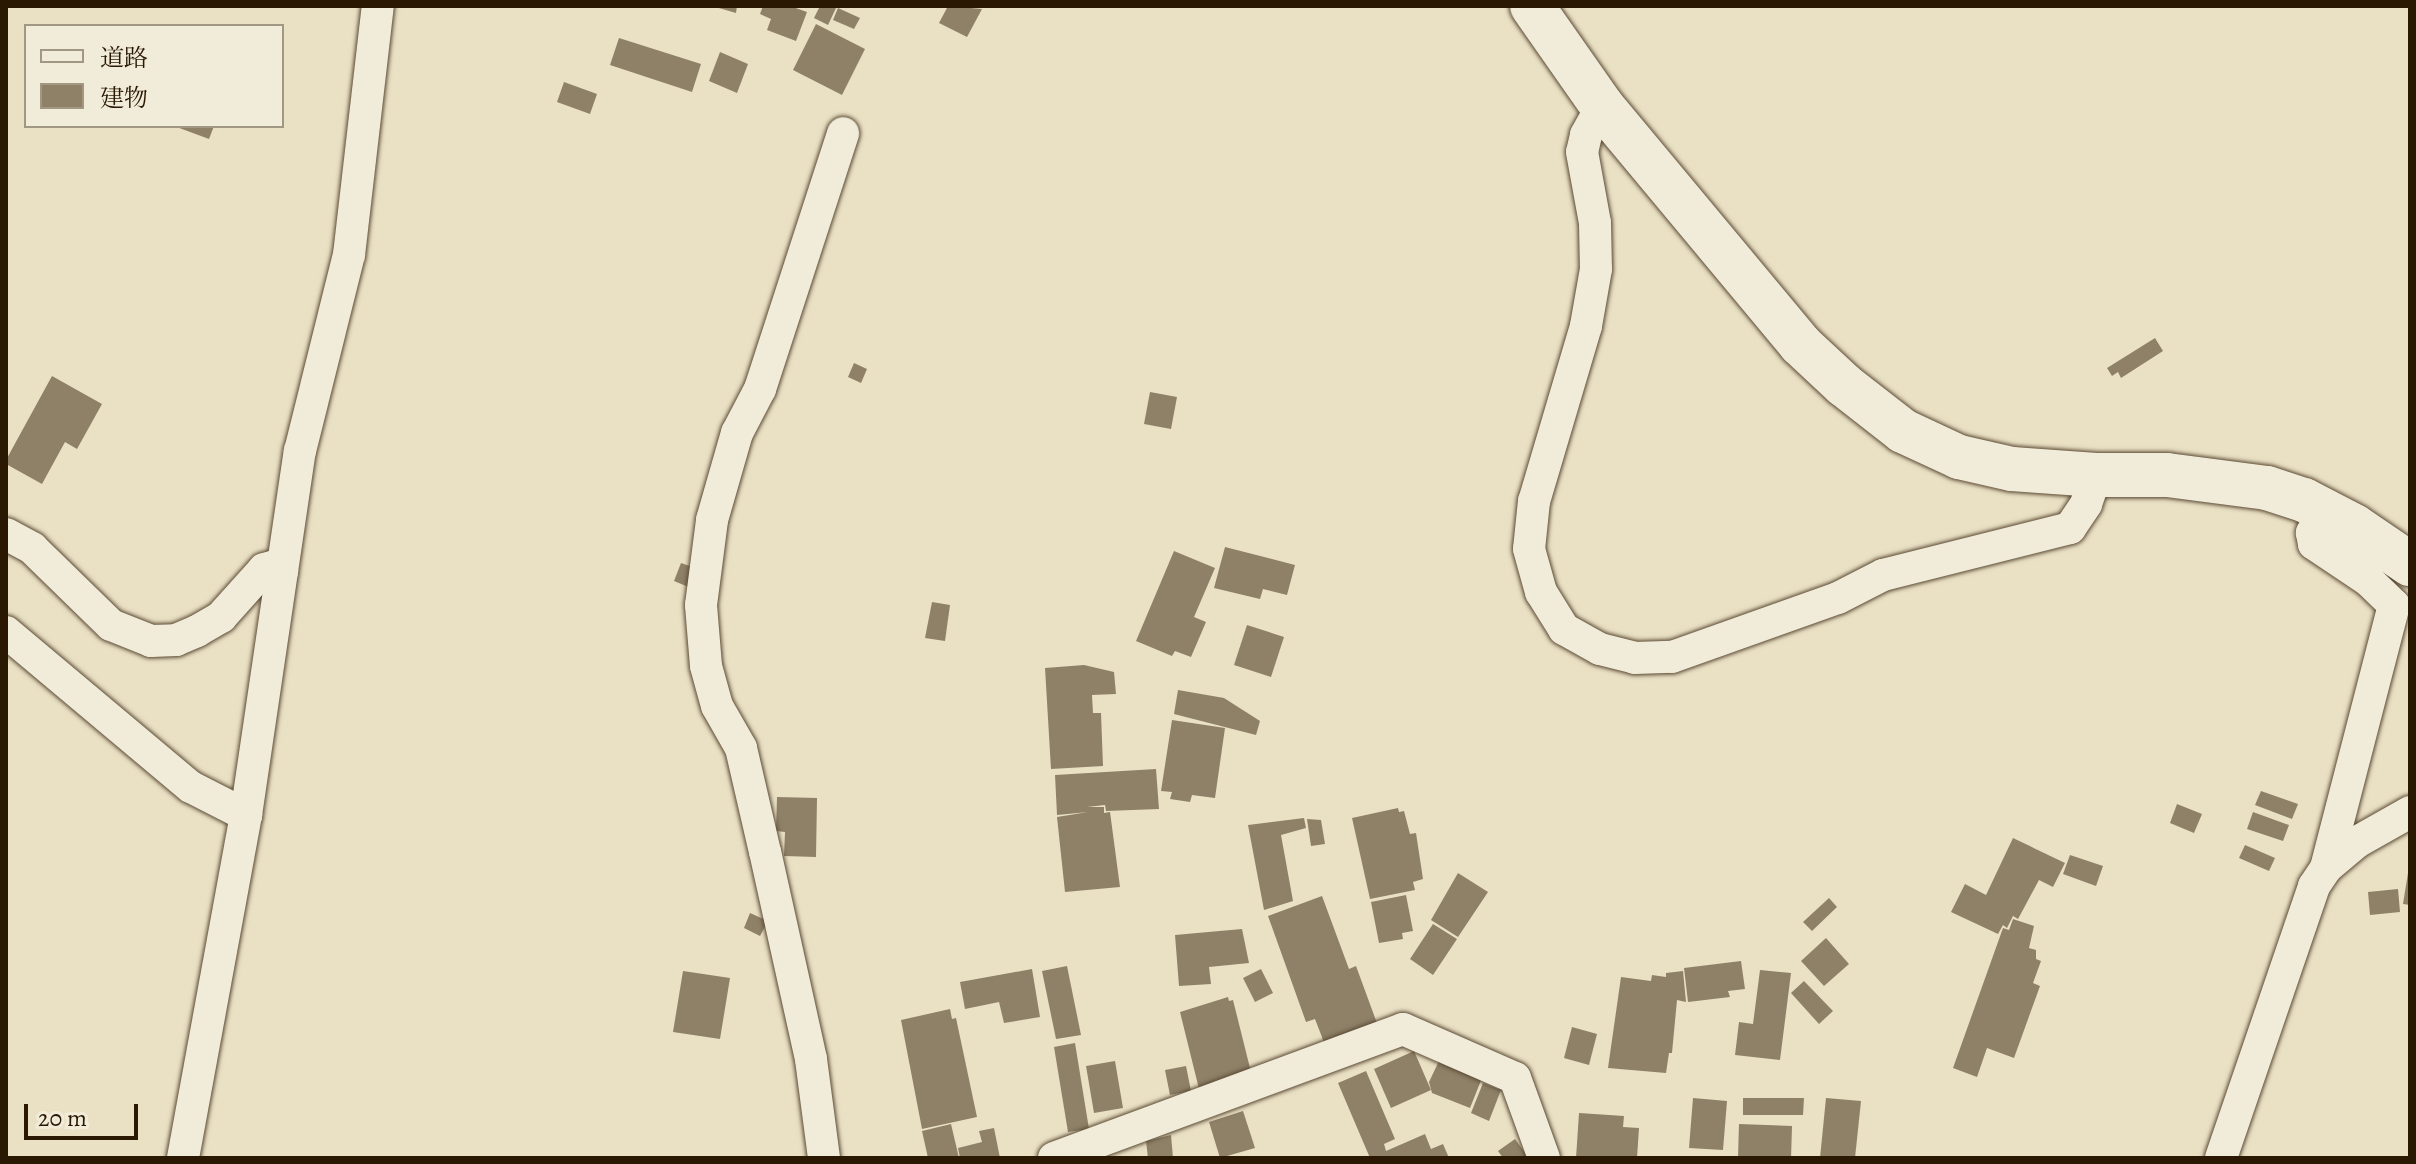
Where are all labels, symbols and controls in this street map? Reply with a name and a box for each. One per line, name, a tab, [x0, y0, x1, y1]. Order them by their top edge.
legend	[24, 24, 284, 128]
text: 道路	[100, 42, 148, 74]
text: 建物	[100, 82, 148, 114]
scale bar	[28, 1088, 142, 1138]
text: 20 m	[38, 1102, 87, 1134]

